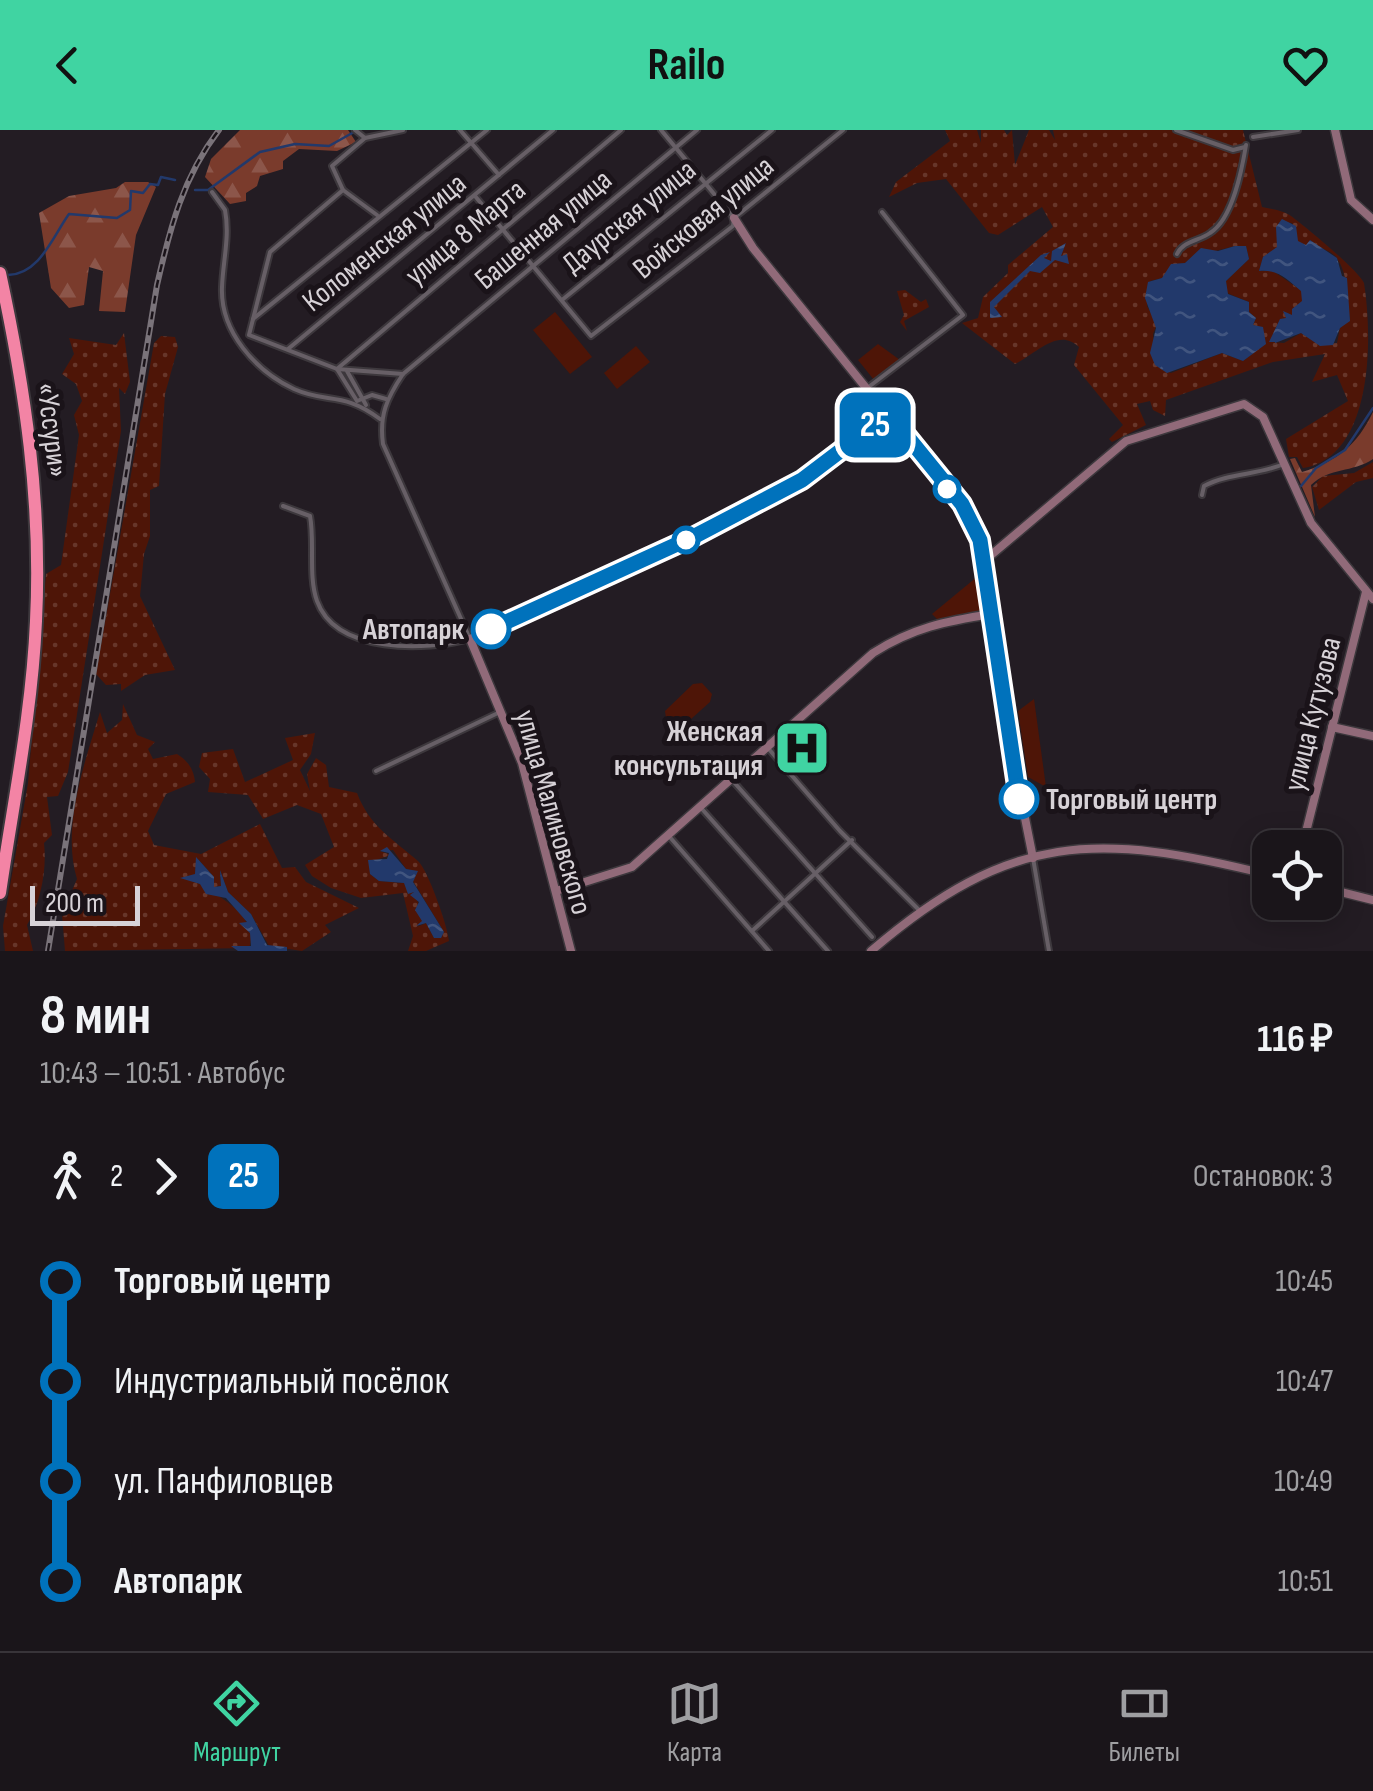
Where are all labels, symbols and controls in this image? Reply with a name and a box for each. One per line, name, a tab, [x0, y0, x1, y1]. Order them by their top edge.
icon: back	[40, 38, 95, 93]
text: Railo	[648, 38, 725, 93]
icon: heart	[1278, 38, 1333, 93]
street label: Войсковая улица	[626, 149, 781, 287]
street label: Даурская улица	[556, 152, 703, 281]
street label: Башенная улица	[468, 162, 619, 297]
street label: Коломенская улица	[296, 166, 474, 320]
street label: улица 8 Марта	[398, 172, 533, 293]
street label: «Уссури»	[28, 381, 76, 479]
line badge: 25	[830, 392, 920, 458]
text: 25	[860, 404, 890, 447]
unlabelled marker	[934, 476, 960, 502]
unlabelled marker	[673, 527, 699, 553]
marker: Автопарк	[472, 610, 510, 648]
place label: Автопарк	[362, 612, 464, 648]
street label: улица Кутузова	[1276, 634, 1349, 795]
street label: улица Малиновского	[507, 706, 599, 919]
place label: Женская консультация	[614, 714, 763, 784]
hospital icon: Женская консультация	[772, 718, 832, 778]
marker: Торговый центр	[1000, 780, 1038, 818]
place label: Торговый центр	[1046, 782, 1217, 818]
map controls	[1252, 830, 1342, 920]
button: locate	[1252, 830, 1342, 920]
scale bar	[30, 881, 140, 926]
text: 200 m	[45, 887, 104, 920]
text: 8 мин	[40, 983, 151, 1050]
text: 116 ₽	[1257, 1017, 1333, 1062]
text: 10:43 – 10:51 · Автобус	[40, 1054, 286, 1093]
icon: walk	[40, 1149, 95, 1204]
icon: forward	[138, 1149, 193, 1204]
text: 25	[228, 1155, 259, 1198]
text: 2	[110, 1157, 123, 1196]
text: Остановок: 3	[1193, 1157, 1333, 1196]
text: Торговый центр	[114, 1259, 331, 1304]
text: 10:45	[1276, 1262, 1333, 1301]
text: Индустриальный посёлок	[114, 1359, 449, 1404]
text: 10:47	[1276, 1362, 1333, 1401]
text: ул. Панфиловцев	[114, 1459, 334, 1504]
text: 10:49	[1274, 1462, 1333, 1501]
text: Автопарк	[114, 1559, 242, 1604]
text: 10:51	[1278, 1562, 1333, 1601]
tab: Маршрут	[193, 1676, 281, 1769]
tab: Карта	[667, 1676, 722, 1769]
tab: Билеты	[1108, 1676, 1180, 1769]

